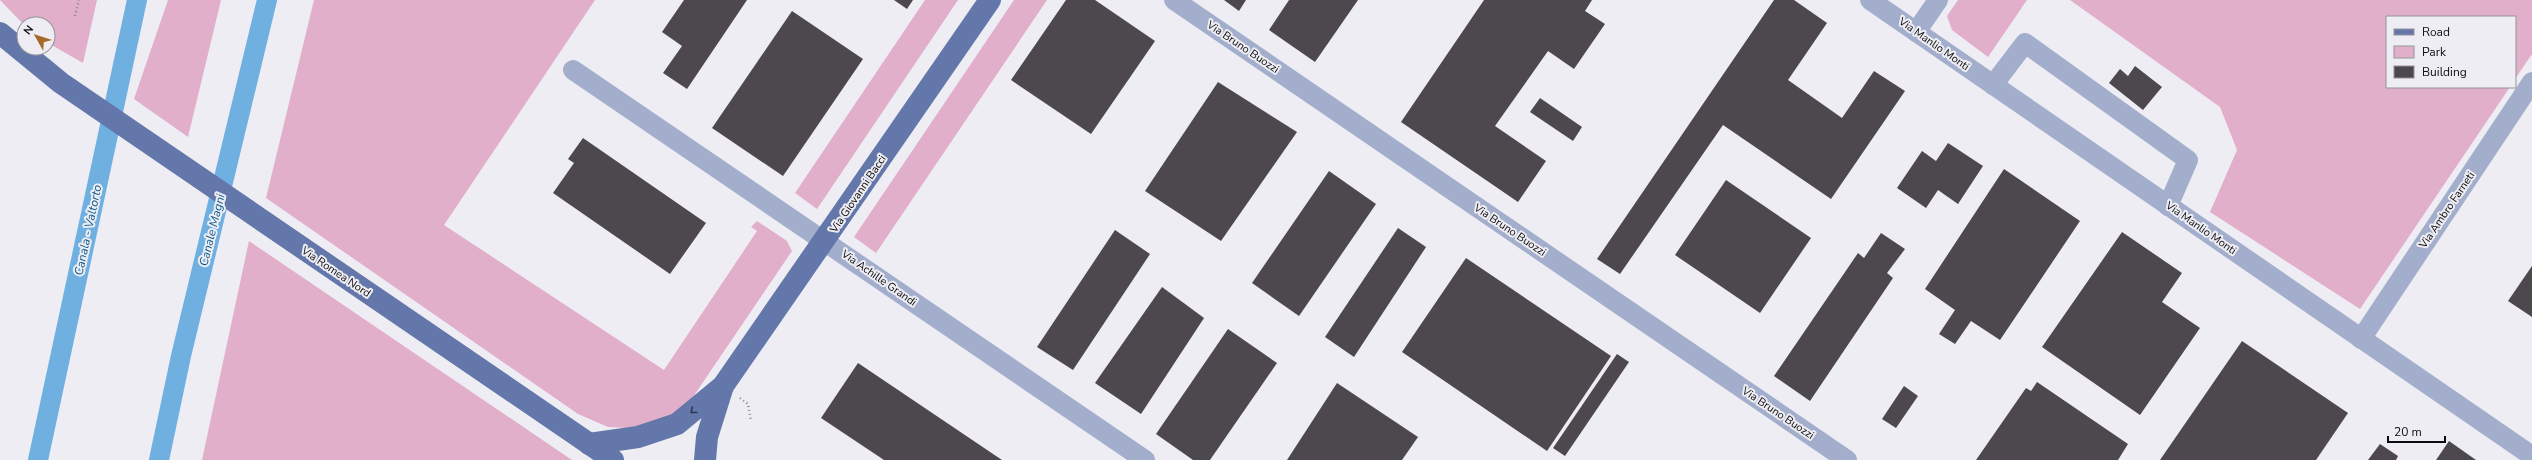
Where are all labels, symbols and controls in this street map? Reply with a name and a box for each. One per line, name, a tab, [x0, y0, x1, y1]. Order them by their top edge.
street label: Via Manlio Monti	[1895, 13, 1972, 74]
north arrow	[16, 16, 56, 56]
legend	[2386, 16, 2516, 88]
street label: Via Bruno Buozzi	[1203, 17, 1282, 77]
text: N	[20, 22, 37, 38]
text: Road	[2422, 24, 2450, 40]
text: Park	[2422, 44, 2447, 60]
text: Building	[2422, 64, 2467, 80]
street label: Via Giovanni Bacci	[826, 152, 890, 237]
street label: Via Ambro Farneti	[2415, 169, 2478, 252]
water label: Canala - Valtorto	[71, 183, 105, 277]
water label: Canale Magni	[195, 192, 229, 268]
street label: Via Manlio Monti	[2162, 197, 2239, 258]
street label: Via Bruno Buozzi	[1470, 200, 1549, 260]
street label: Via Romea Nord	[298, 243, 374, 301]
street label: Via Achille Grandi	[838, 246, 920, 310]
street label: Via Bruno Buozzi	[1738, 383, 1817, 443]
one-way arrow	[691, 406, 698, 413]
scale bar	[2388, 418, 2445, 444]
text: 20 m	[2394, 424, 2422, 440]

